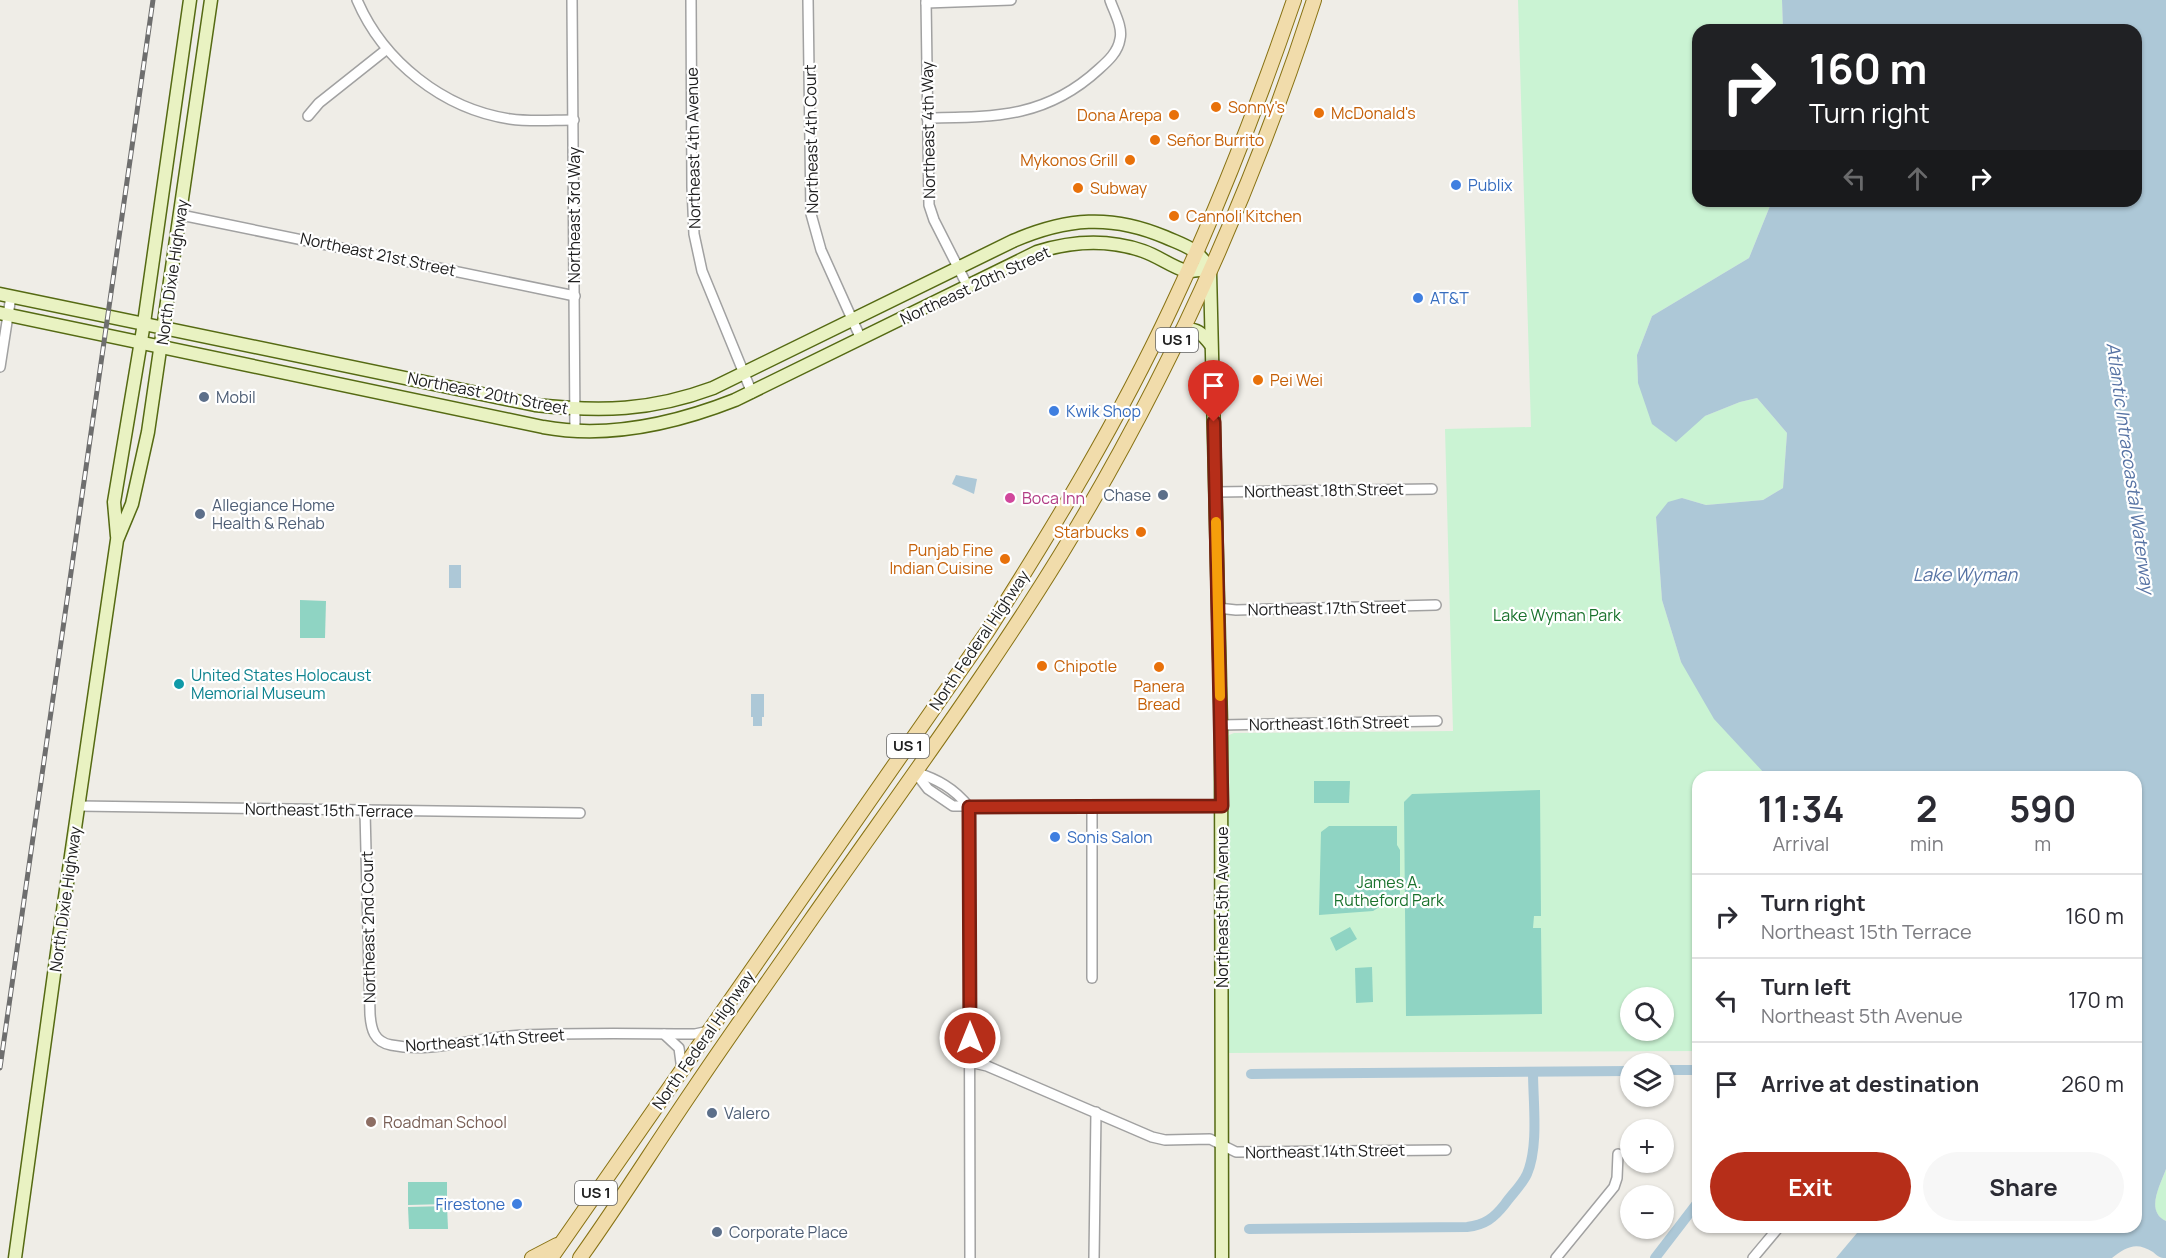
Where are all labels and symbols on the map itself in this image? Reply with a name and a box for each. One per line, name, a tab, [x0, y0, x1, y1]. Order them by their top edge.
street label: Northeast 4th Way	[916, 60, 940, 199]
street label: Northeast 4th Court	[799, 64, 823, 214]
street label: Northeast 4th Avenue	[681, 67, 705, 229]
place label: Sonny's	[1228, 96, 1285, 118]
marker: Sonny's	[1209, 100, 1223, 114]
place label: McDonald's	[1331, 102, 1416, 124]
place label: Dona Arepa	[1077, 104, 1162, 126]
marker: McDonald's	[1312, 106, 1326, 120]
marker: Dona Arepa	[1167, 108, 1181, 122]
place label: Señor Burrito	[1167, 129, 1264, 151]
marker: Señor Burrito	[1148, 133, 1162, 147]
street label: Northeast 3rd Way	[563, 146, 585, 283]
place label: Mykonos Grill	[1020, 149, 1118, 171]
marker: Mykonos Grill	[1123, 153, 1137, 167]
place label: Publix	[1468, 174, 1513, 196]
place label: Subway	[1090, 177, 1148, 199]
marker: Publix	[1449, 178, 1463, 192]
marker: Subway	[1071, 181, 1085, 195]
street label: North Dixie Highway	[151, 197, 193, 346]
place label: Cannoli Kitchen	[1186, 205, 1302, 227]
marker: Cannoli Kitchen	[1167, 209, 1181, 223]
street label: Northeast 21st Street	[298, 227, 458, 281]
street label: Northeast 20th Street	[896, 241, 1054, 329]
place label: AT&T	[1430, 287, 1469, 309]
marker: AT&T	[1411, 291, 1425, 305]
road number: US 1	[1156, 328, 1198, 352]
water label: Atlantic Intracoastal Waterway	[2101, 341, 2161, 597]
pin	[1188, 360, 1239, 422]
street label: Northeast 20th Street	[406, 367, 570, 419]
place label: Pei Wei	[1270, 369, 1323, 391]
marker: Pei Wei	[1251, 373, 1265, 387]
place label: Mobil	[216, 386, 256, 408]
marker: Mobil	[197, 390, 211, 404]
place label: Kwik Shop	[1066, 400, 1141, 422]
marker: Kwik Shop	[1047, 404, 1061, 418]
street label: Northeast 18th Street	[1244, 478, 1404, 502]
place label: Chase	[1103, 484, 1151, 506]
place label: Boca Inn	[1022, 487, 1085, 509]
marker: Chase	[1156, 488, 1170, 502]
marker: Boca Inn	[1003, 491, 1017, 505]
place label: Allegiance Home Health & Rehab	[212, 494, 335, 534]
marker: Allegiance Home Health & Rehab	[193, 507, 207, 521]
place label: Starbucks	[1054, 521, 1129, 543]
marker: Starbucks	[1134, 525, 1148, 539]
place label: Punjab Fine Indian Cuisine	[889, 539, 993, 579]
marker: Punjab Fine Indian Cuisine	[998, 552, 1012, 566]
water label: Lake Wyman	[1913, 562, 2018, 586]
street label: North Federal Highway	[924, 565, 1035, 715]
street label: Northeast 17th Street	[1248, 596, 1406, 620]
park label: Lake Wyman Park	[1493, 604, 1622, 626]
place label: Chipotle	[1054, 655, 1117, 677]
marker: Chipotle	[1035, 659, 1049, 673]
marker: Panera Bread	[1152, 660, 1166, 674]
place label: United States Holocaust Memorial Museum	[191, 664, 371, 704]
place label: Panera Bread	[1133, 675, 1185, 715]
marker: United States Holocaust Memorial Museum	[172, 677, 186, 691]
street label: Northeast 16th Street	[1249, 711, 1409, 735]
road number: US 1	[887, 734, 929, 758]
street label: Northeast 15th Terrace	[245, 798, 413, 822]
street label: North Dixie Highway	[44, 824, 86, 973]
place label: Sonis Salon	[1067, 826, 1153, 848]
street label: Northeast 5th Avenue	[1211, 826, 1233, 988]
marker: Sonis Salon	[1048, 830, 1062, 844]
street label: Northeast 2nd Court	[356, 851, 380, 1003]
park label: James A. Rutheford Park	[1334, 871, 1445, 911]
street label: North Federal Highway	[647, 966, 760, 1114]
position arrow	[938, 1006, 1002, 1070]
street label: Northeast 14th Street	[404, 1023, 566, 1057]
place label: Valero	[724, 1102, 770, 1124]
marker: Valero	[705, 1106, 719, 1120]
place label: Roadman School	[383, 1111, 507, 1133]
marker: Roadman School	[364, 1115, 378, 1129]
street label: Northeast 14th Street	[1245, 1139, 1405, 1163]
road number: US 1	[575, 1181, 617, 1205]
place label: Firestone	[435, 1193, 505, 1215]
marker: Firestone	[510, 1197, 524, 1211]
place label: Corporate Place	[729, 1221, 848, 1243]
marker: Corporate Place	[710, 1225, 724, 1239]

